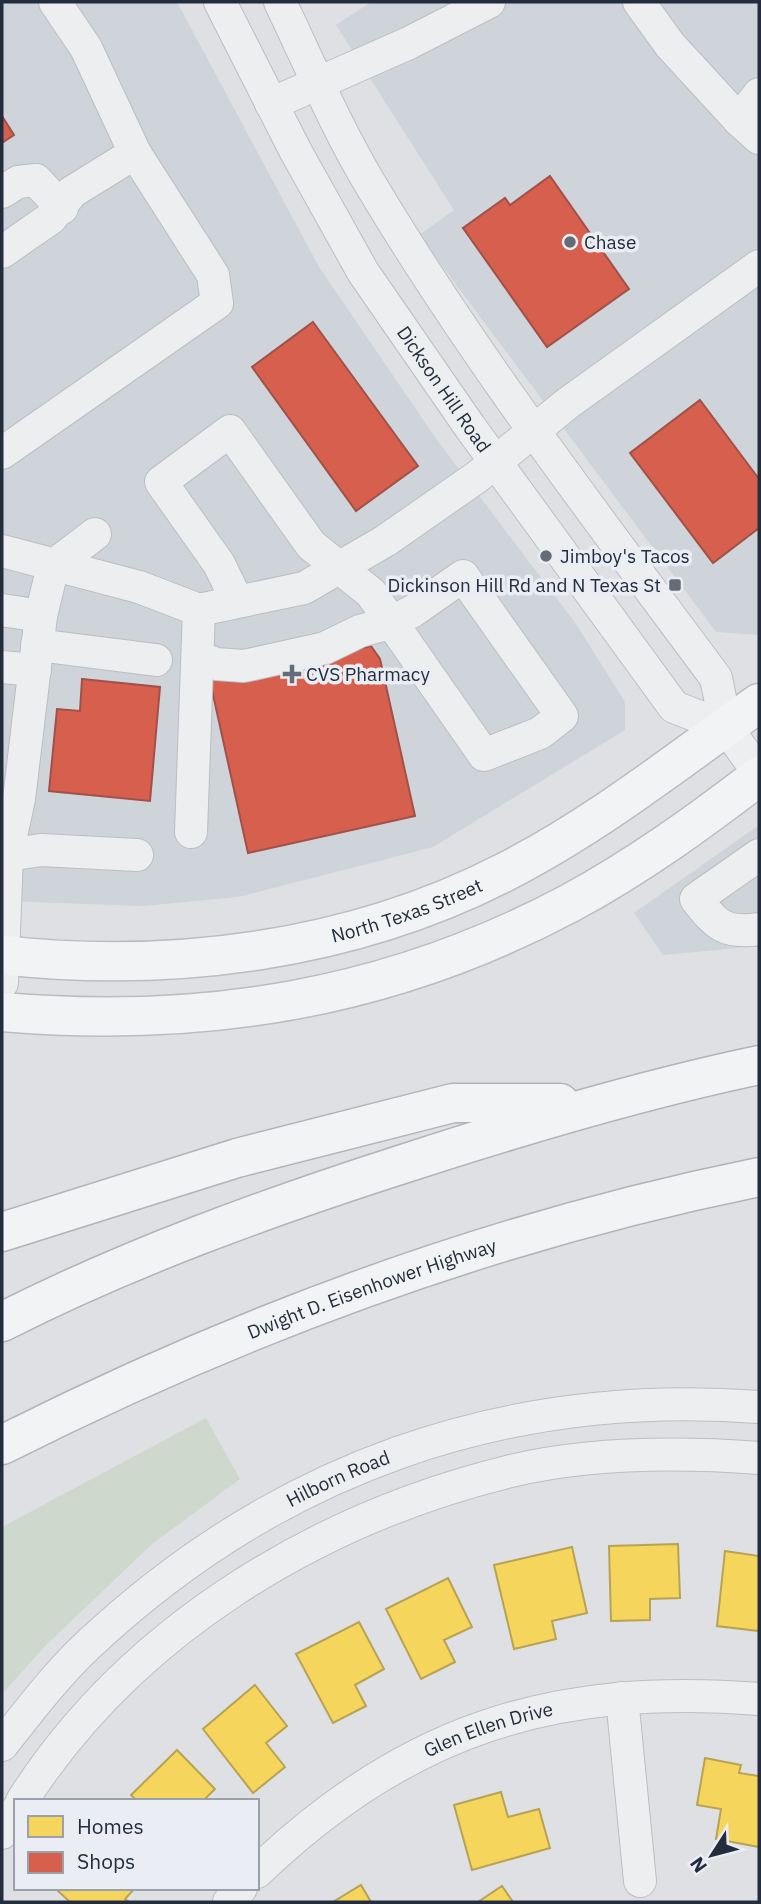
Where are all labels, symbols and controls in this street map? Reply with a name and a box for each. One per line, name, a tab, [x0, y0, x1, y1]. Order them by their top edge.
place label: Chase	[584, 230, 636, 254]
marker: Chase	[562, 234, 578, 250]
street label: Dickson Hill Road	[392, 321, 496, 457]
place label: Jimboy's Tacos	[560, 544, 690, 568]
marker: Jimboy's Tacos	[538, 548, 554, 564]
place label: Dickinson Hill Rd and N Texas St	[388, 573, 661, 597]
marker: Dickinson Hill Rd and N Texas St	[667, 577, 683, 593]
place label: CVS Pharmacy	[306, 662, 430, 686]
marker: CVS Pharmacy	[284, 666, 300, 682]
street label: North Texas Street	[329, 873, 486, 948]
street label: Dwight D. Eisenhower Highway	[244, 1233, 500, 1344]
street label: Hilborn Road	[282, 1445, 393, 1512]
street label: Glen Ellen Drive	[420, 1697, 555, 1762]
legend	[14, 1799, 259, 1890]
text: Homes	[77, 1812, 144, 1840]
north arrow	[677, 1820, 747, 1890]
text: Shops	[77, 1847, 135, 1875]
text: N	[684, 1852, 712, 1878]

